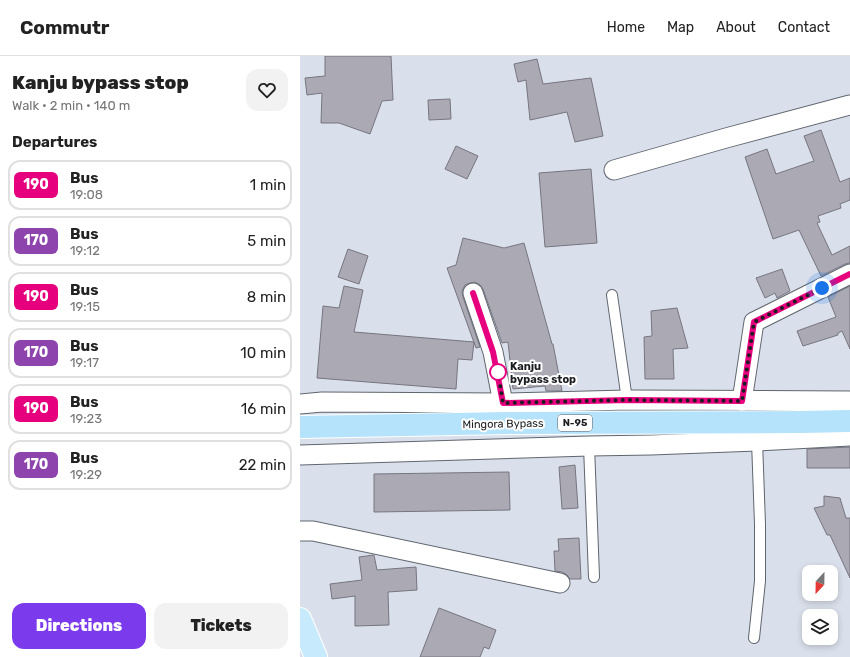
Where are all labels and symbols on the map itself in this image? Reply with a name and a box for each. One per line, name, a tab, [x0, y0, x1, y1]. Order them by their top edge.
your location	[812, 278, 832, 298]
place label: Kanju bypass stop	[510, 360, 576, 386]
marker: Kanju bypass stop	[489, 363, 507, 381]
road number: N-95	[558, 415, 592, 431]
street label: Mingora Bypass	[462, 417, 544, 431]
north arrow	[802, 565, 838, 601]

